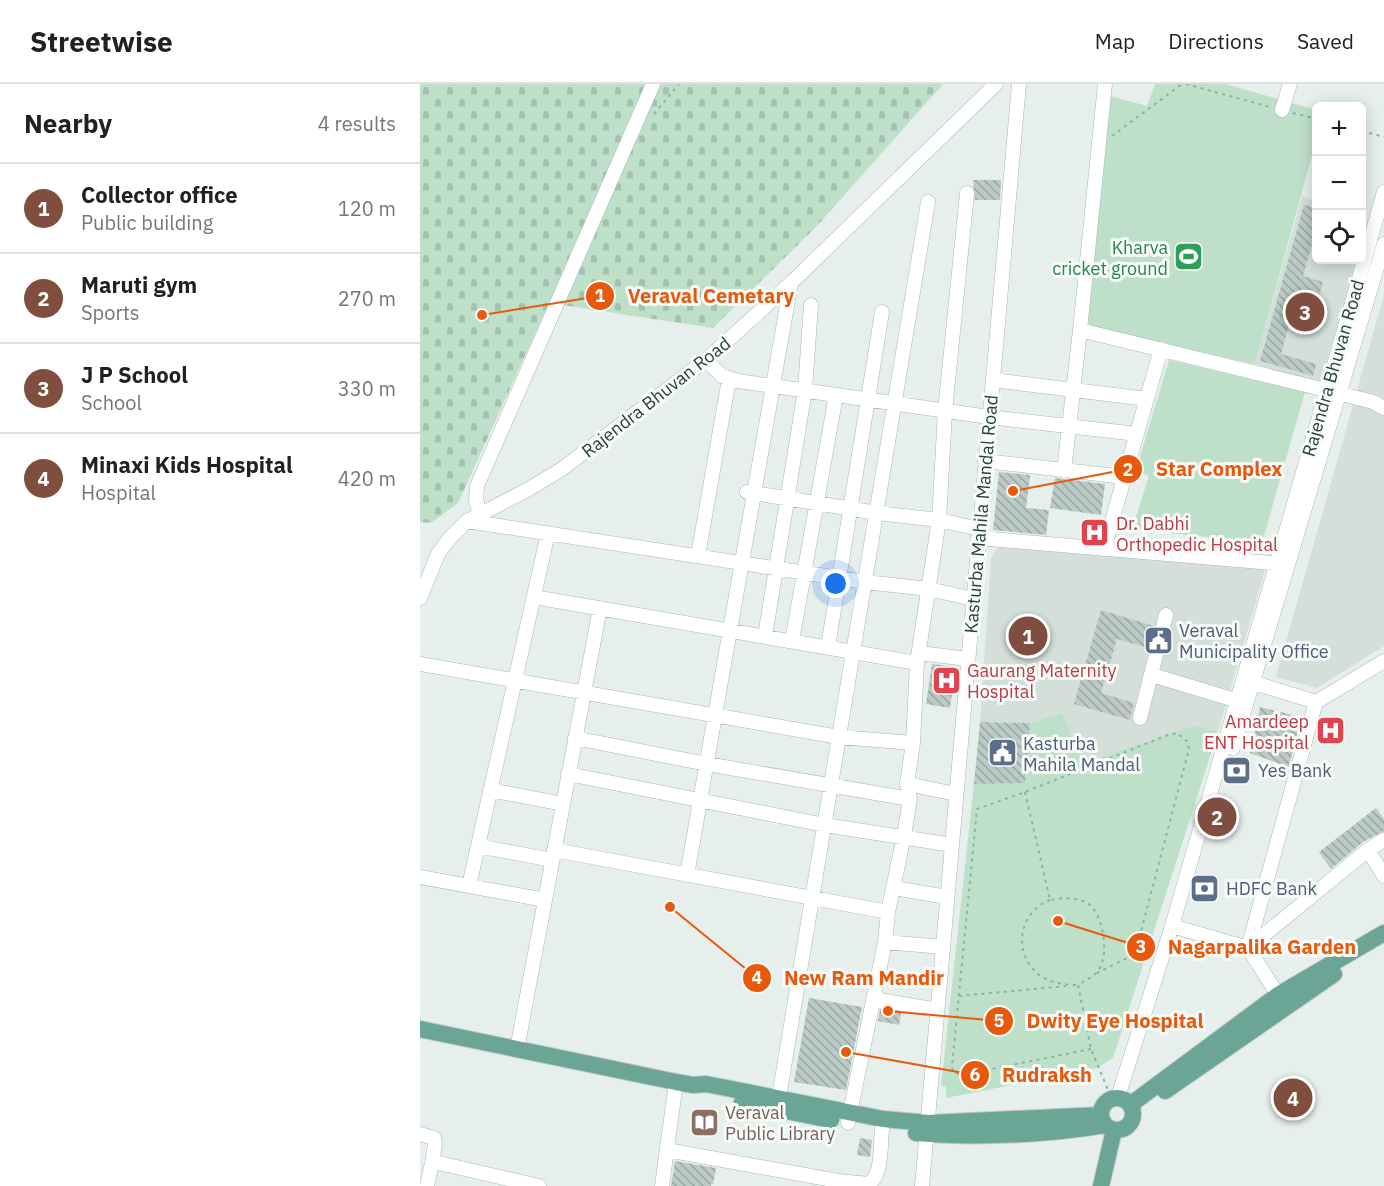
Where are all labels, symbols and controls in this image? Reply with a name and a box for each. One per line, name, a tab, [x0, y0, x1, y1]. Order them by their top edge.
text: Streetwise	[30, 23, 173, 60]
text: Map	[1095, 27, 1135, 55]
text: Directions	[1168, 27, 1264, 55]
text: Saved	[1297, 27, 1354, 55]
map controls	[1312, 102, 1366, 264]
button: +	[1312, 102, 1366, 156]
text: Nearby	[24, 106, 112, 140]
text: 4 results	[318, 110, 396, 137]
button: −	[1312, 156, 1366, 210]
text: Collector office	[81, 180, 238, 209]
text: 1	[38, 195, 50, 222]
text: 120 m	[338, 195, 396, 222]
text: Public building	[81, 209, 213, 236]
button: locate	[1312, 210, 1366, 264]
place label: Kharva cricket ground	[1052, 236, 1168, 280]
sports icon: Kharva cricket ground	[1173, 241, 1205, 273]
text: Maruti gym	[81, 270, 197, 299]
callout: Veraval Cemetary	[585, 277, 806, 315]
street label: Rajendra Bhuvan Road	[1297, 277, 1369, 459]
text: Veraval Cemetary	[628, 282, 795, 309]
text: 1	[595, 284, 606, 307]
text: 2	[38, 285, 50, 312]
text: 270 m	[338, 285, 396, 312]
pin: 3	[1286, 290, 1324, 334]
text: Sports	[81, 299, 140, 326]
street label: Rajendra Bhuvan Road	[577, 332, 735, 462]
text: J P School	[81, 360, 188, 389]
text: 3	[38, 375, 50, 402]
text: 330 m	[338, 375, 396, 402]
text: School	[81, 389, 142, 416]
street label: Kasturba Mahila Mandal Road	[959, 394, 1003, 634]
text: Minaxi Kids Hospital	[81, 450, 293, 479]
callout: Star Complex	[1113, 450, 1294, 488]
text: Star Complex	[1156, 455, 1282, 482]
text: 2	[1123, 458, 1133, 481]
text: 4	[38, 465, 50, 492]
text: 420 m	[338, 465, 396, 492]
text: Hospital	[81, 479, 156, 506]
place label: Dr. Dabhi Orthopedic Hospital	[1116, 512, 1278, 556]
hospital icon: Dr. Dabhi Orthopedic Hospital	[1079, 517, 1111, 549]
your location	[821, 569, 850, 598]
pin: 1	[1008, 614, 1048, 658]
place label: Veraval Municipality Office	[1179, 619, 1329, 663]
public building icon: Veraval Municipality Office	[1142, 624, 1174, 656]
place label: Gaurang Maternity Hospital	[967, 659, 1116, 703]
hospital icon: Gaurang Maternity Hospital	[930, 664, 962, 696]
place label: Amardeep ENT Hospital	[1204, 710, 1309, 754]
hospital icon: Amardeep ENT Hospital	[1314, 715, 1346, 747]
place label: Kasturba Mahila Mandal	[1023, 732, 1140, 776]
public building icon: Kasturba Mahila Mandal	[986, 737, 1018, 769]
bank icon: Yes Bank	[1221, 754, 1253, 786]
place label: Yes Bank	[1258, 759, 1332, 782]
pin: 2	[1198, 794, 1236, 840]
bank icon: HDFC Bank	[1189, 872, 1221, 904]
place label: HDFC Bank	[1226, 877, 1318, 900]
callout: Nagarpalika Garden	[1126, 928, 1369, 966]
text: Nagarpalika Garden	[1168, 933, 1356, 960]
text: 3	[1136, 935, 1146, 958]
callout: New Ram Mandir	[742, 959, 956, 997]
text: New Ram Mandir	[784, 964, 944, 991]
text: 4	[752, 966, 763, 989]
callout: Dwity Eye Hospital	[984, 1002, 1215, 1040]
text: Dwity Eye Hospital	[1027, 1007, 1203, 1034]
text: 5	[994, 1009, 1005, 1032]
callout: Rudraksh	[960, 1056, 1104, 1094]
text: Rudraksh	[1002, 1061, 1092, 1088]
text: 6	[970, 1063, 981, 1086]
pin: 4	[1274, 1076, 1312, 1120]
place label: Veraval Public Library	[725, 1101, 835, 1145]
library icon: Veraval Public Library	[688, 1106, 720, 1138]

